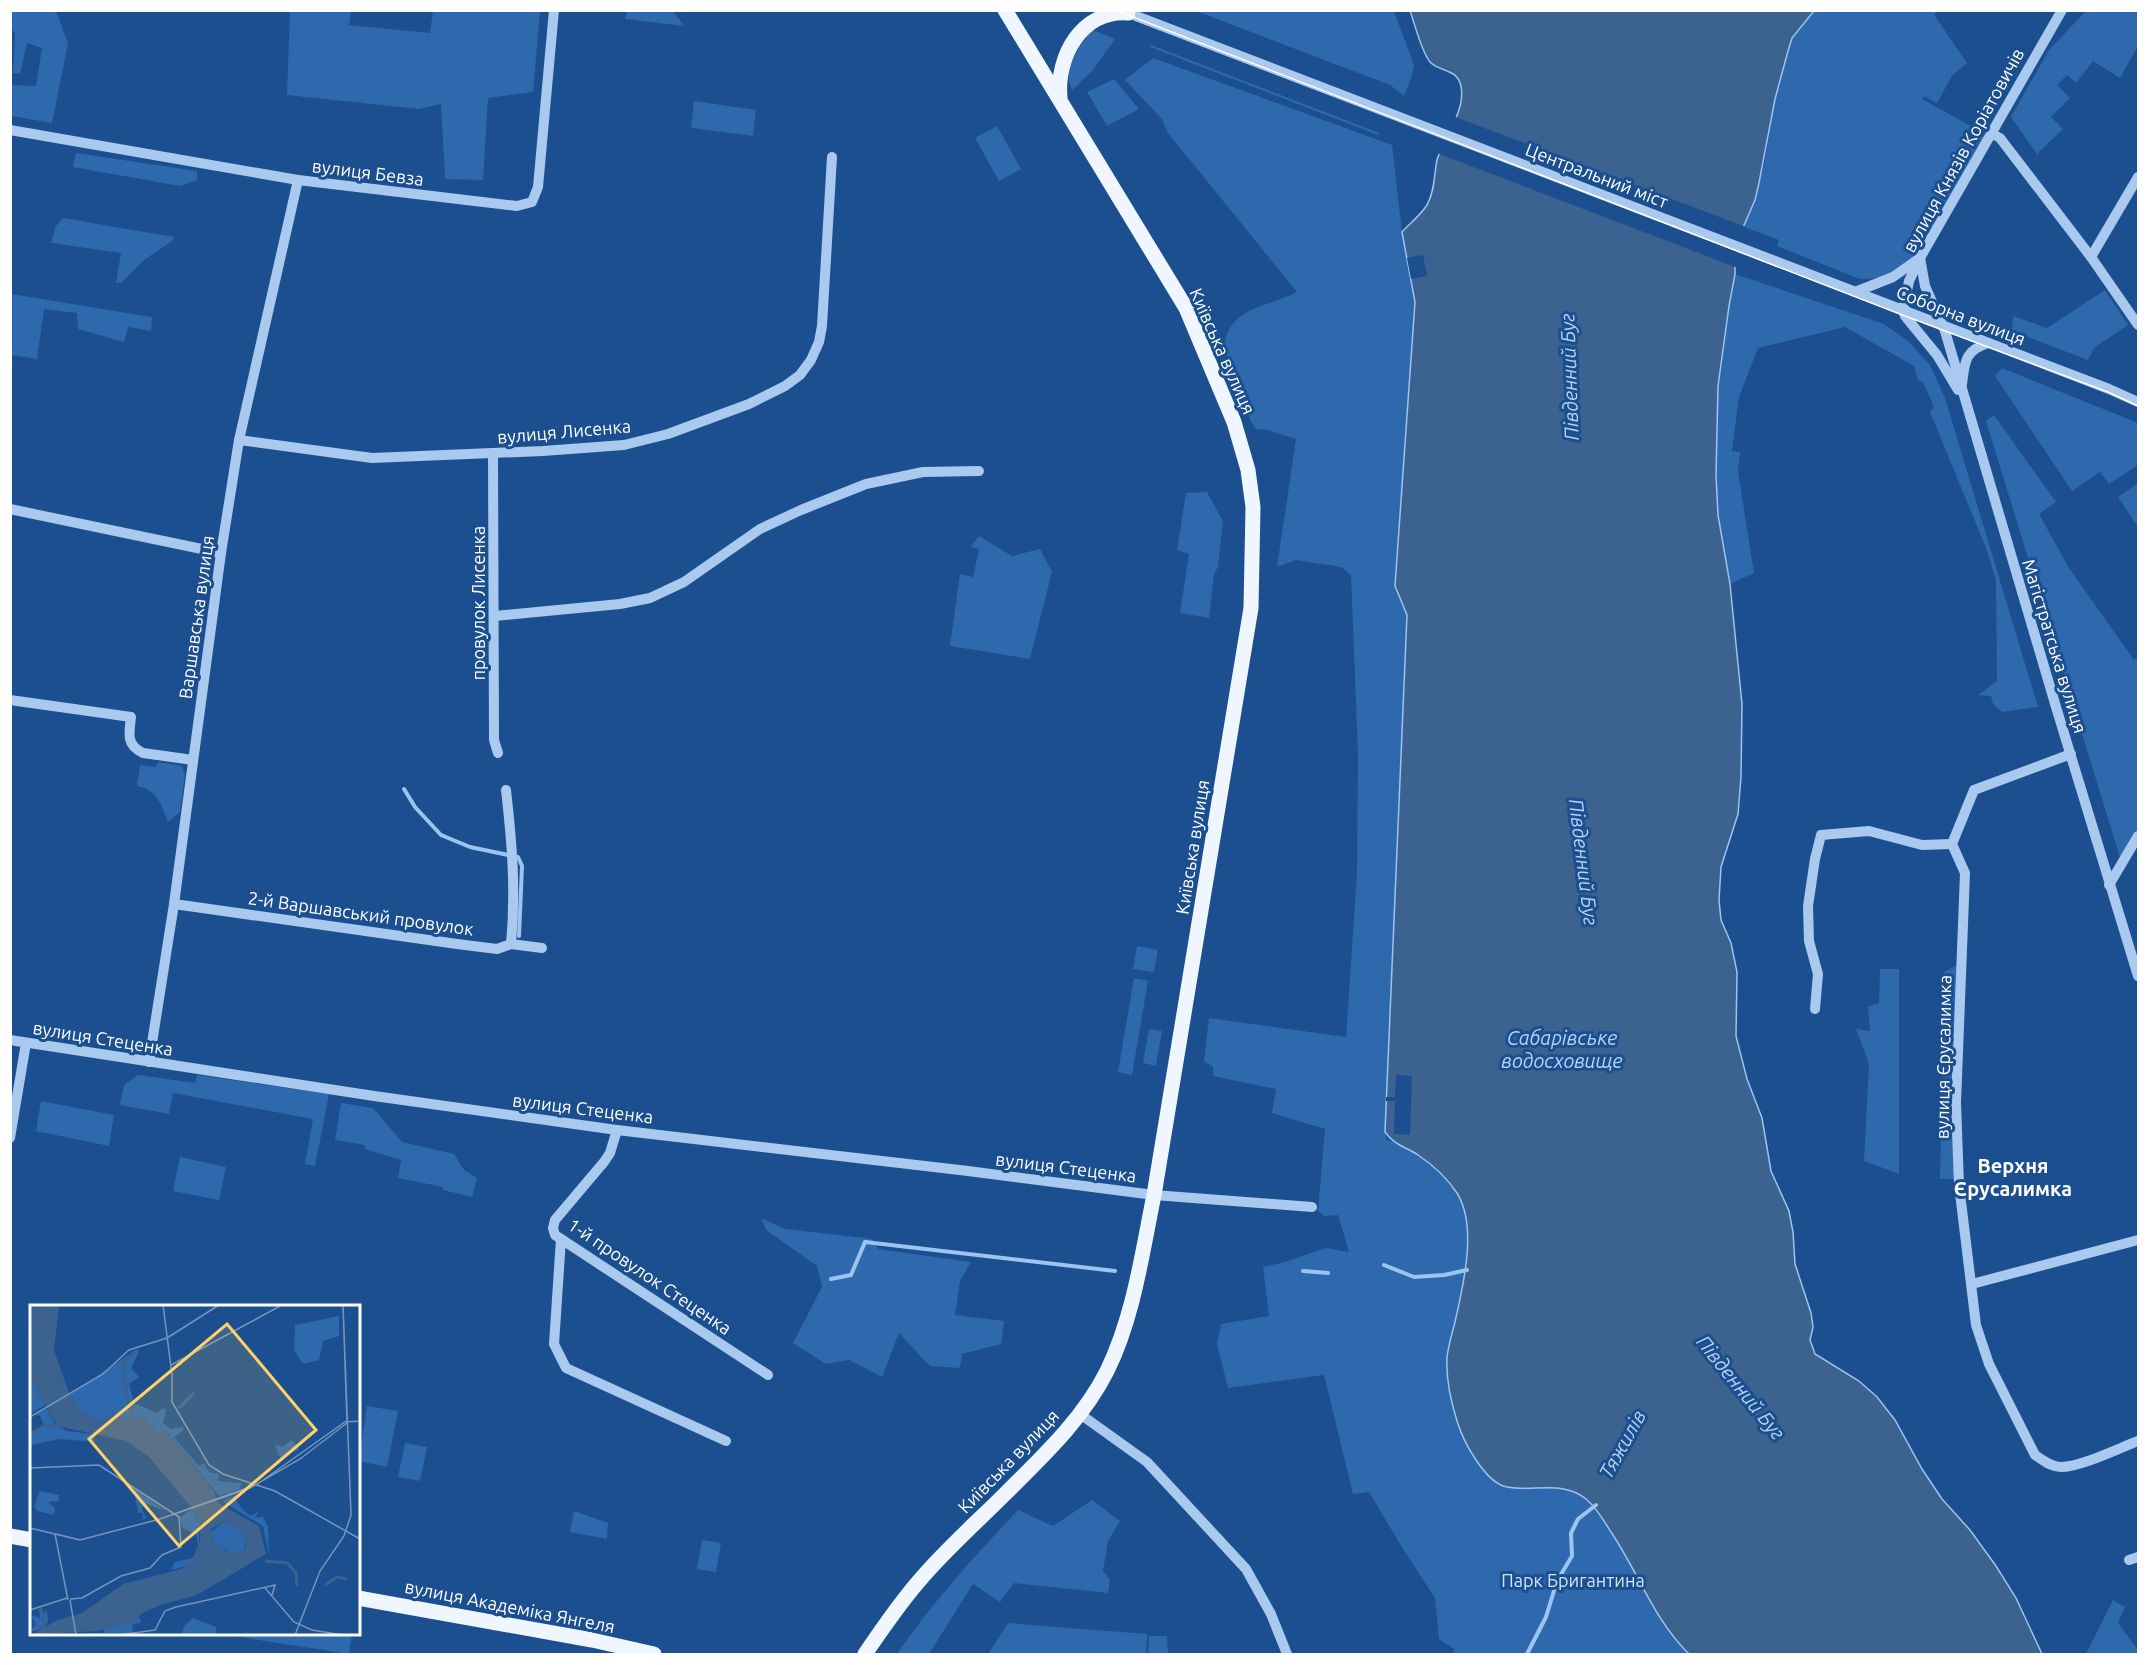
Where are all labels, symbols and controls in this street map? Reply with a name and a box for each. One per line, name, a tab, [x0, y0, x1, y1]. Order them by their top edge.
street label: вулиця Князів Коріатовичів	[1898, 44, 2028, 256]
street label: Центральний міст	[1523, 139, 1671, 211]
street label: вулиця Бевза	[311, 155, 425, 189]
street label: Соборна вулиця	[1894, 281, 2028, 349]
street label: Київська вулиця	[1186, 285, 1260, 417]
water label: Південний Буг	[1555, 313, 1583, 441]
street label: вулиця Лисенка	[496, 415, 632, 447]
street label: провулок Лисенка	[468, 526, 488, 680]
street label: Варшавська вулиця	[175, 534, 217, 700]
street label: Магістратська вулиця	[2019, 557, 2091, 735]
street label: Київська вулиця	[1171, 778, 1213, 916]
water label: Південний Буг	[1565, 798, 1603, 926]
street label: 2-й Варшавський провулок	[247, 887, 475, 939]
street label: вулиця Єрусалимка	[1932, 975, 1954, 1139]
street label: вулиця Стеценка	[31, 1017, 175, 1059]
water label: Сабарівське водосховище	[1501, 1026, 1623, 1072]
street label: вулиця Стеценка	[511, 1089, 655, 1127]
street label: вулиця Стеценка	[994, 1148, 1138, 1186]
district label: Верхня Єрусалимка	[1954, 1154, 2072, 1200]
street label: 1-й провулок Стеценка	[565, 1214, 735, 1338]
inset map	[30, 1305, 360, 1635]
water label: Південний Буг	[1692, 1330, 1790, 1444]
street label: Київська вулиця	[954, 1405, 1062, 1517]
water label: Тяжилів	[1594, 1406, 1650, 1482]
park label: Парк Бригантина	[1501, 1570, 1645, 1590]
street label: вулиця Академіка Янгеля	[403, 1576, 617, 1636]

